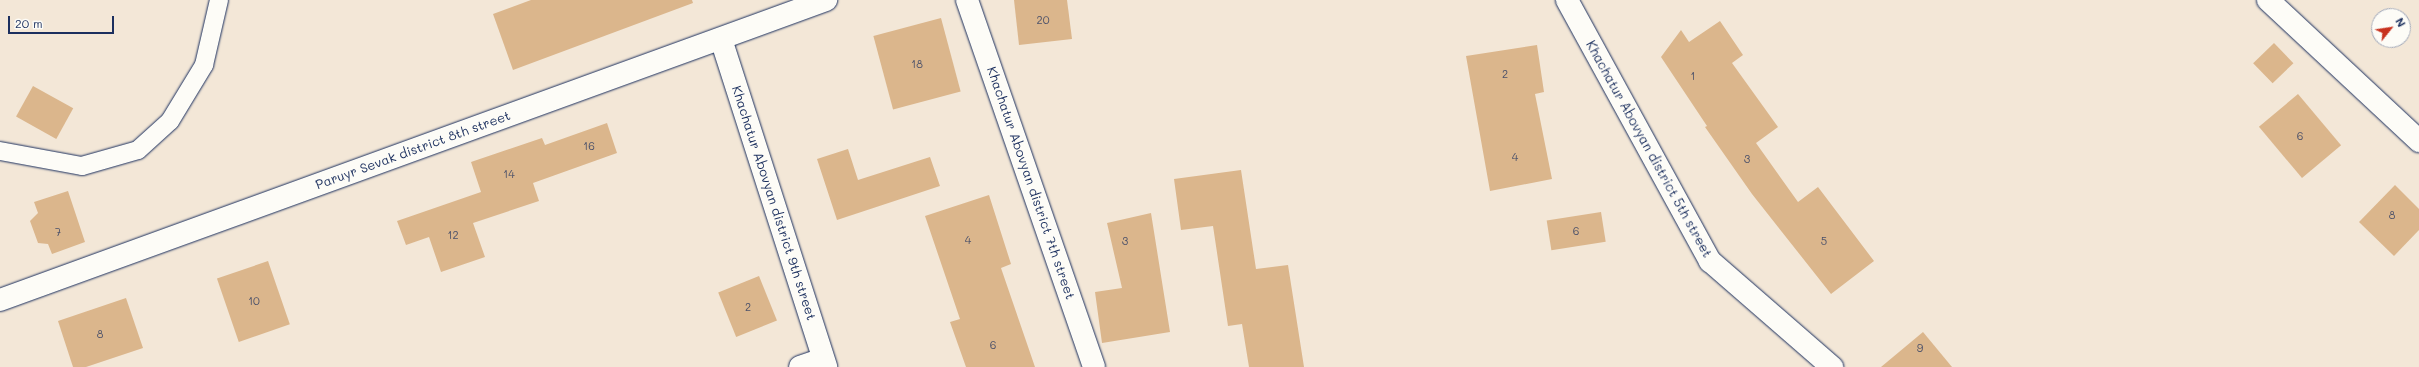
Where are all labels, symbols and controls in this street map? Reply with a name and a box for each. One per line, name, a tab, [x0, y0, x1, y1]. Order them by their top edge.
scale bar	[10, 8, 116, 34]
north arrow	[2371, 8, 2411, 48]
house number: 20	[1037, 13, 1049, 27]
text: 20 m	[15, 15, 43, 31]
text: N	[2392, 15, 2410, 30]
street label: Khachatur Abovyan district 5th street	[1583, 38, 1715, 260]
house number: 18	[911, 57, 923, 71]
street label: Khachatur Abovyan district 7th street	[984, 65, 1078, 301]
house number: 2	[1502, 67, 1508, 81]
house number: 1	[1691, 69, 1695, 83]
street label: Khachatur Abovyan district 9th street	[729, 84, 819, 322]
street label: Paruyr Sevak district 8th street	[313, 107, 513, 193]
house number: 6	[2297, 129, 2303, 143]
house number: 16	[583, 139, 595, 153]
house number: 4	[1512, 150, 1518, 164]
house number: 3	[1744, 152, 1750, 166]
house number: 14	[503, 167, 515, 181]
house number: 8	[2389, 208, 2395, 222]
house number: 6	[1573, 224, 1579, 238]
house number: 7	[55, 225, 61, 239]
house number: 12	[447, 228, 459, 242]
house number: 4	[965, 233, 971, 247]
house number: 3	[1122, 234, 1128, 248]
house number: 5	[1821, 234, 1827, 248]
house number: 10	[248, 294, 260, 308]
house number: 2	[745, 300, 751, 314]
house number: 8	[97, 327, 103, 341]
house number: 6	[990, 338, 996, 352]
house number: 9	[1917, 341, 1923, 355]

